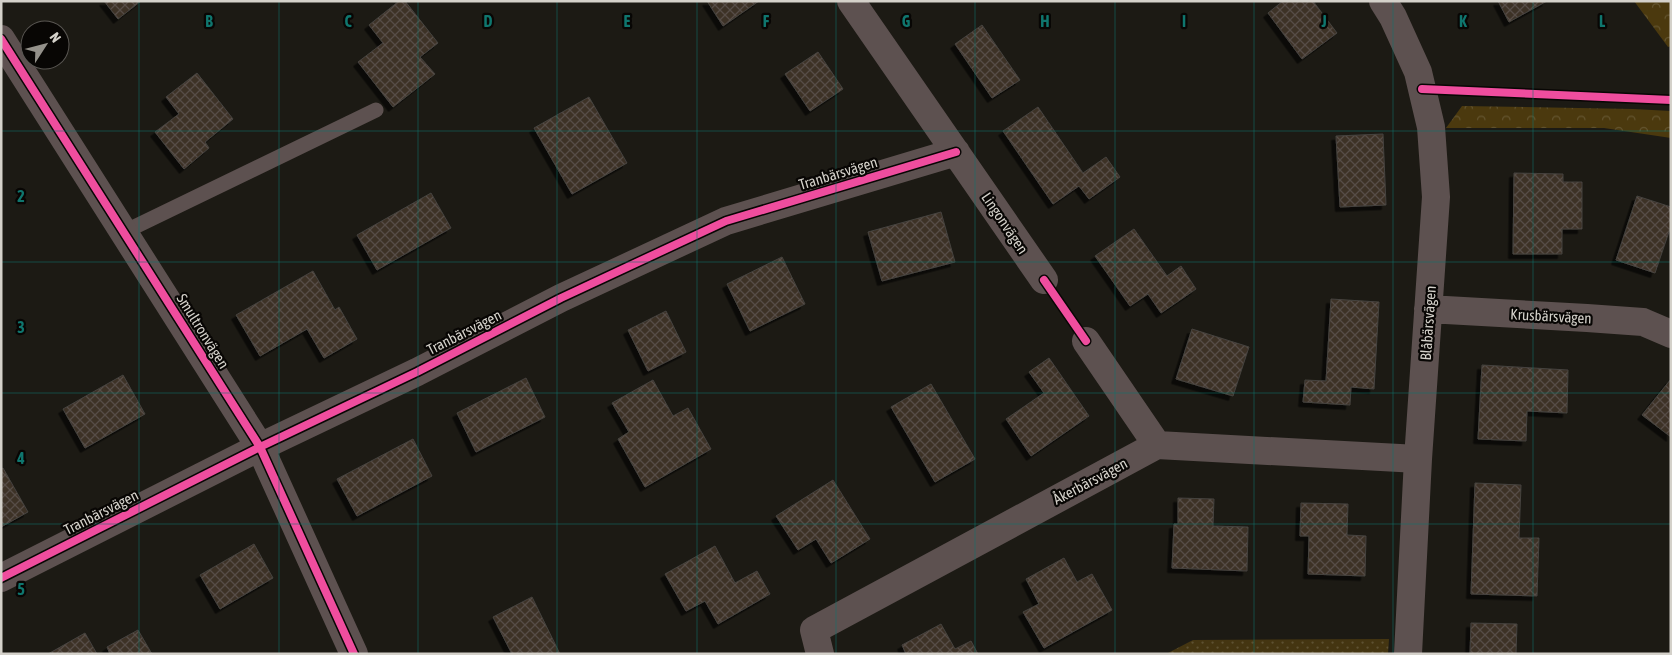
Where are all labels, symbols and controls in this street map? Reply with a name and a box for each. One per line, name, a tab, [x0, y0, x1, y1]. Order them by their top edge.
text: B	[205, 12, 213, 30]
text: C	[344, 12, 352, 30]
text: D	[484, 12, 493, 30]
text: E	[624, 12, 631, 30]
text: F	[763, 12, 770, 30]
text: G	[902, 12, 911, 30]
text: H	[1040, 12, 1050, 30]
text: I	[1182, 12, 1186, 30]
text: J	[1320, 12, 1327, 30]
text: K	[1459, 12, 1467, 30]
text: L	[1599, 12, 1606, 30]
north arrow	[20, 20, 70, 70]
text: N	[47, 29, 64, 45]
street label: Tranbärsvägen	[797, 153, 879, 193]
text: 2	[17, 187, 25, 205]
street label: Lingonvägen	[978, 189, 1032, 257]
street label: Blåbärsvägen	[1417, 285, 1439, 361]
street label: Smultronvägen	[173, 291, 233, 371]
street label: Krusbärsvägen	[1510, 305, 1592, 327]
street label: Tranbärsvägen	[424, 306, 504, 358]
text: 3	[17, 318, 25, 336]
text: 4	[16, 449, 25, 467]
street label: Åkerbärsvägen	[1050, 454, 1130, 508]
street label: Tranbärsvägen	[61, 486, 141, 538]
text: 5	[17, 580, 25, 598]

